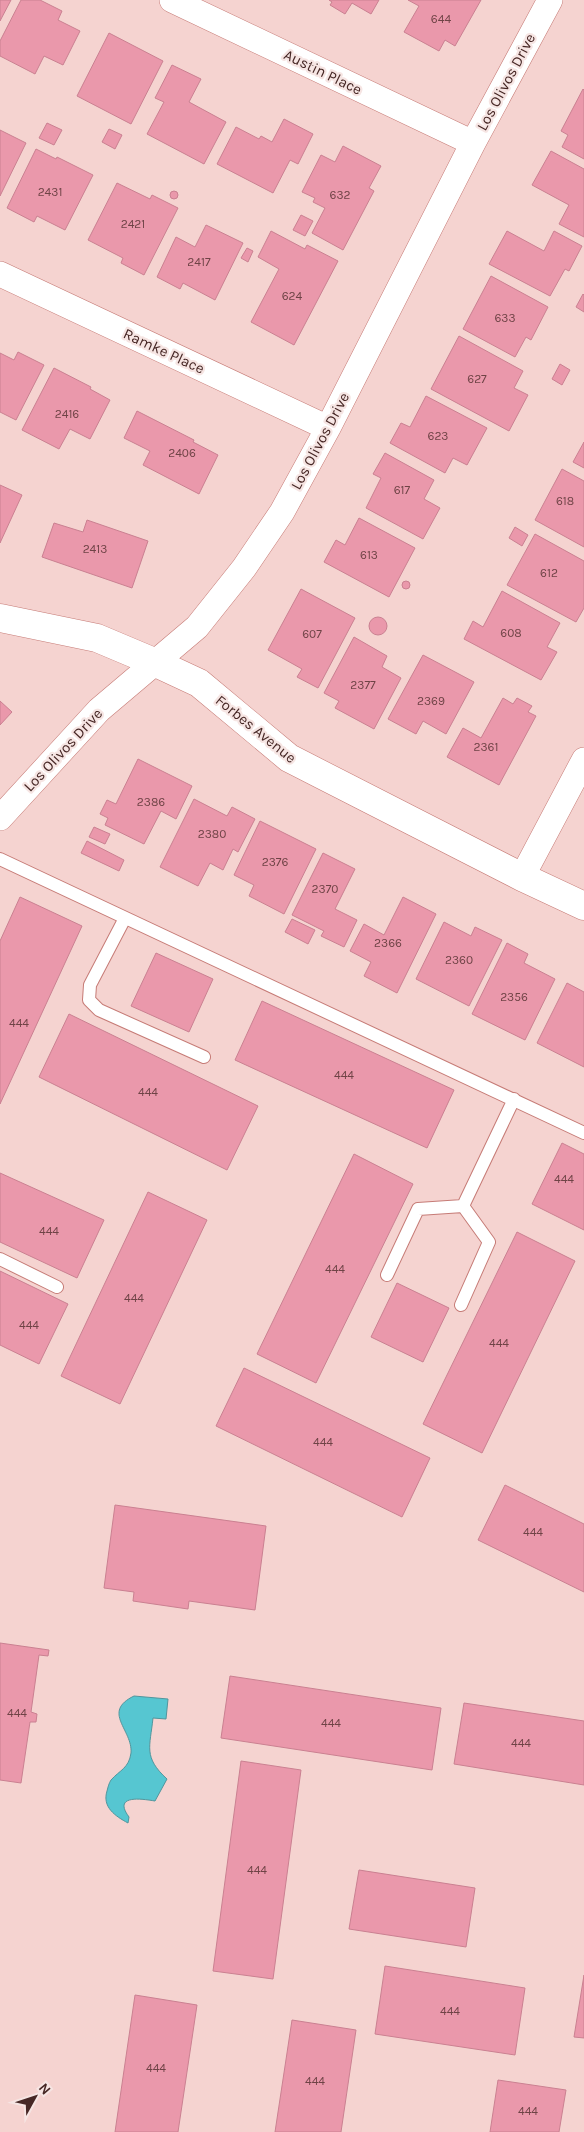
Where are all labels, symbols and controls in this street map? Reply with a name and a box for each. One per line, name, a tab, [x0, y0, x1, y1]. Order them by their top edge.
house number: 644	[431, 12, 451, 26]
street label: Los Olivos Drive	[473, 30, 539, 134]
street label: Austin Place	[281, 45, 365, 99]
house number: 2431	[38, 185, 62, 199]
house number: 632	[330, 188, 350, 202]
house number: 2421	[121, 217, 145, 231]
house number: 2417	[187, 255, 211, 269]
house number: 624	[282, 289, 303, 303]
house number: 633	[494, 311, 516, 325]
street label: Ramke Place	[121, 324, 207, 378]
house number: 627	[467, 372, 487, 386]
street label: Los Olivos Drive	[287, 389, 353, 493]
house number: 2416	[55, 407, 79, 421]
house number: 623	[428, 429, 448, 443]
house number: 2406	[168, 446, 196, 460]
house number: 617	[394, 483, 411, 497]
house number: 618	[556, 494, 574, 508]
house number: 2413	[83, 542, 107, 556]
house number: 613	[360, 548, 378, 562]
house number: 612	[540, 566, 558, 580]
house number: 608	[500, 626, 522, 640]
house number: 607	[302, 627, 322, 641]
house number: 2377	[350, 678, 376, 692]
street label: Forbes Avenue	[212, 691, 300, 767]
house number: 2369	[417, 694, 445, 708]
street label: Los Olivos Drive	[20, 705, 106, 795]
house number: 2361	[474, 740, 498, 754]
house number: 2386	[137, 795, 165, 809]
house number: 2380	[198, 827, 226, 841]
house number: 2376	[262, 855, 288, 869]
house number: 2370	[312, 882, 338, 896]
house number: 2366	[374, 936, 402, 950]
house number: 2360	[445, 953, 473, 967]
house number: 2356	[500, 990, 528, 1004]
house number: 444	[9, 1016, 29, 1030]
house number: 444	[334, 1068, 354, 1082]
house number: 444	[138, 1085, 158, 1099]
house number: 444	[554, 1172, 574, 1186]
house number: 444	[39, 1224, 59, 1238]
house number: 444	[325, 1262, 345, 1276]
house number: 444	[124, 1291, 144, 1305]
house number: 444	[19, 1318, 39, 1332]
house number: 444	[489, 1336, 509, 1350]
house number: 444	[313, 1435, 333, 1449]
house number: 444	[523, 1525, 543, 1539]
house number: 444	[7, 1706, 27, 1720]
house number: 444	[321, 1716, 341, 1730]
house number: 444	[511, 1736, 531, 1750]
house number: 444	[247, 1863, 267, 1877]
house number: 444	[440, 2004, 460, 2018]
house number: 444	[146, 2061, 166, 2075]
north arrow	[10, 2072, 60, 2122]
house number: 444	[305, 2074, 325, 2088]
text: N	[35, 2080, 54, 2098]
house number: 444	[518, 2104, 538, 2118]

